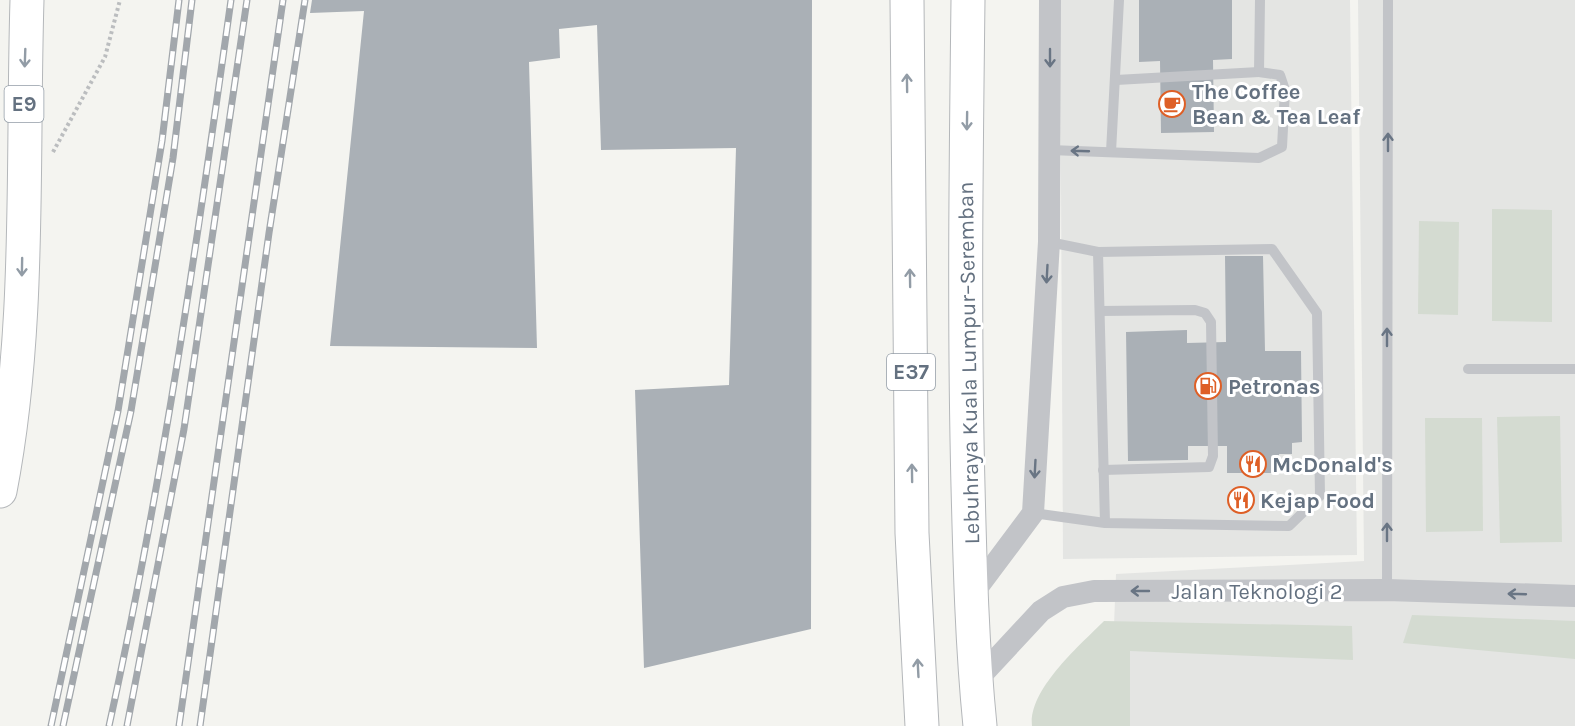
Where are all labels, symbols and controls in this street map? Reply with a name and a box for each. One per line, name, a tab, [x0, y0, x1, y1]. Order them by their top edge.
one-way arrow	[19, 48, 31, 68]
one-way arrow	[1044, 48, 1056, 68]
one-way arrow	[902, 73, 913, 93]
place label: The Coffee Bean & Tea Leaf	[1192, 79, 1361, 130]
road number: E9	[4, 86, 44, 122]
cafe icon: The Coffee Bean & Tea Leaf	[1157, 89, 1187, 119]
one-way arrow	[961, 111, 972, 131]
one-way arrow	[1382, 132, 1394, 152]
one-way arrow	[1071, 145, 1091, 156]
street label: Lebuhraya Kuala Lumpur–Seremban	[953, 181, 985, 545]
one-way arrow	[16, 256, 28, 276]
one-way arrow	[1041, 264, 1052, 284]
one-way arrow	[904, 268, 915, 288]
one-way arrow	[1381, 327, 1393, 347]
road number: E37	[887, 354, 935, 390]
fuel station icon: Petronas	[1193, 371, 1223, 401]
place label: Petronas	[1228, 374, 1320, 400]
restaurant icon: McDonald's	[1238, 449, 1268, 479]
place label: McDonald's	[1272, 452, 1393, 478]
one-way arrow	[1030, 459, 1041, 479]
one-way arrow	[906, 463, 917, 483]
restaurant icon: Kejap Food	[1226, 485, 1256, 515]
place label: Kejap Food	[1260, 488, 1375, 514]
one-way arrow	[1381, 522, 1393, 542]
street label: Jalan Teknologi 2	[1171, 579, 1343, 605]
one-way arrow	[1130, 585, 1150, 597]
one-way arrow	[1507, 588, 1527, 600]
one-way arrow	[913, 658, 924, 678]

